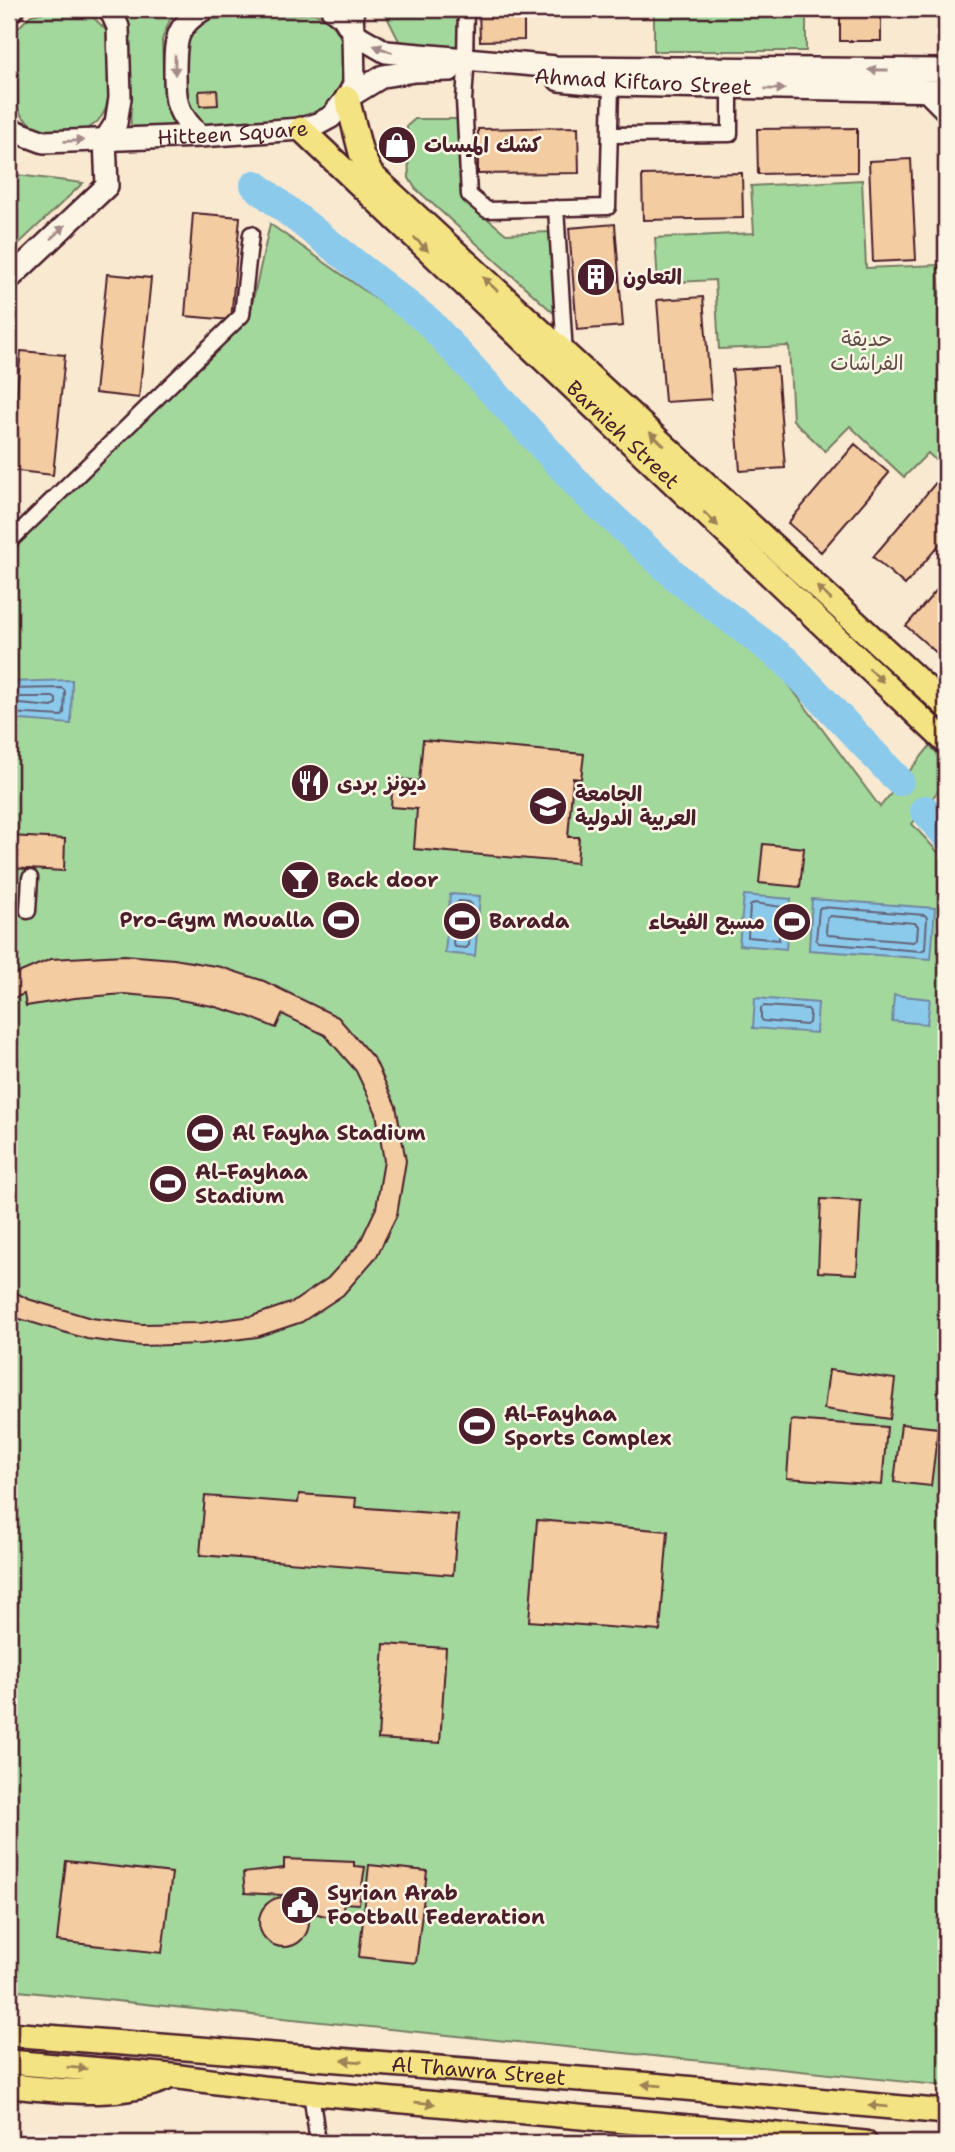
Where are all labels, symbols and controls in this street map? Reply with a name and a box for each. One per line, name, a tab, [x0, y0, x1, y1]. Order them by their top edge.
one-way arrow	[372, 43, 393, 54]
one-way arrow	[169, 54, 181, 76]
street label: Ahmad Kiftaro Street	[534, 62, 752, 102]
one-way arrow	[867, 64, 889, 76]
one-way arrow	[765, 83, 787, 95]
street label: Hitteen Square	[157, 114, 311, 152]
shop icon: كشك الميسات	[376, 124, 418, 166]
place label: كشك الميسات	[424, 131, 542, 159]
one-way arrow	[64, 136, 86, 147]
one-way arrow	[49, 225, 66, 241]
one-way arrow	[412, 235, 429, 251]
building icon: التعاون	[575, 256, 617, 298]
place label: التعاون	[623, 263, 682, 291]
one-way arrow	[481, 276, 499, 292]
park label: حديقة الفراشات	[830, 325, 904, 377]
street label: Barnieh Street	[560, 374, 685, 495]
one-way arrow	[649, 431, 666, 447]
one-way arrow	[702, 510, 719, 526]
one-way arrow	[815, 585, 833, 601]
one-way arrow	[867, 667, 884, 684]
restaurant icon: ديونز بردى	[289, 762, 331, 804]
place label: ديونز بردى	[337, 769, 427, 797]
place label: الجامعة العربية الدولية	[575, 780, 696, 832]
school or university icon: الجامعة العربية الدولية	[527, 785, 569, 827]
bar icon: Back door	[279, 859, 321, 901]
place label: Back door	[327, 866, 438, 894]
sports icon: Pro-Gym Moualla	[320, 899, 362, 941]
sports icon: Barada	[441, 900, 483, 942]
sports icon: مسبح الفيحاء	[771, 901, 813, 943]
place label: Pro-Gym Moualla	[120, 906, 315, 934]
place label: Barada	[489, 907, 570, 935]
place label: مسبح الفيحاء	[648, 908, 765, 936]
sports icon: Al Fayha Stadium	[184, 1112, 226, 1154]
place label: Al Fayha Stadium	[232, 1119, 426, 1147]
place label: Al-Fayhaa Stadium	[195, 1158, 308, 1210]
sports icon: Al-Fayhaa Stadium	[147, 1163, 189, 1205]
place label: Al-Fayhaa Sports Complex	[504, 1400, 672, 1452]
sports icon: Al-Fayhaa Sports Complex	[456, 1405, 498, 1447]
place label: Syrian Arab Football Federation	[327, 1879, 545, 1931]
public building icon: Syrian Arab Football Federation	[279, 1884, 321, 1926]
street label: Al Thawra Street	[390, 2050, 567, 2092]
one-way arrow	[340, 2055, 362, 2066]
one-way arrow	[66, 2063, 88, 2074]
one-way arrow	[641, 2079, 663, 2090]
one-way arrow	[414, 2098, 436, 2109]
one-way arrow	[867, 2100, 889, 2111]

